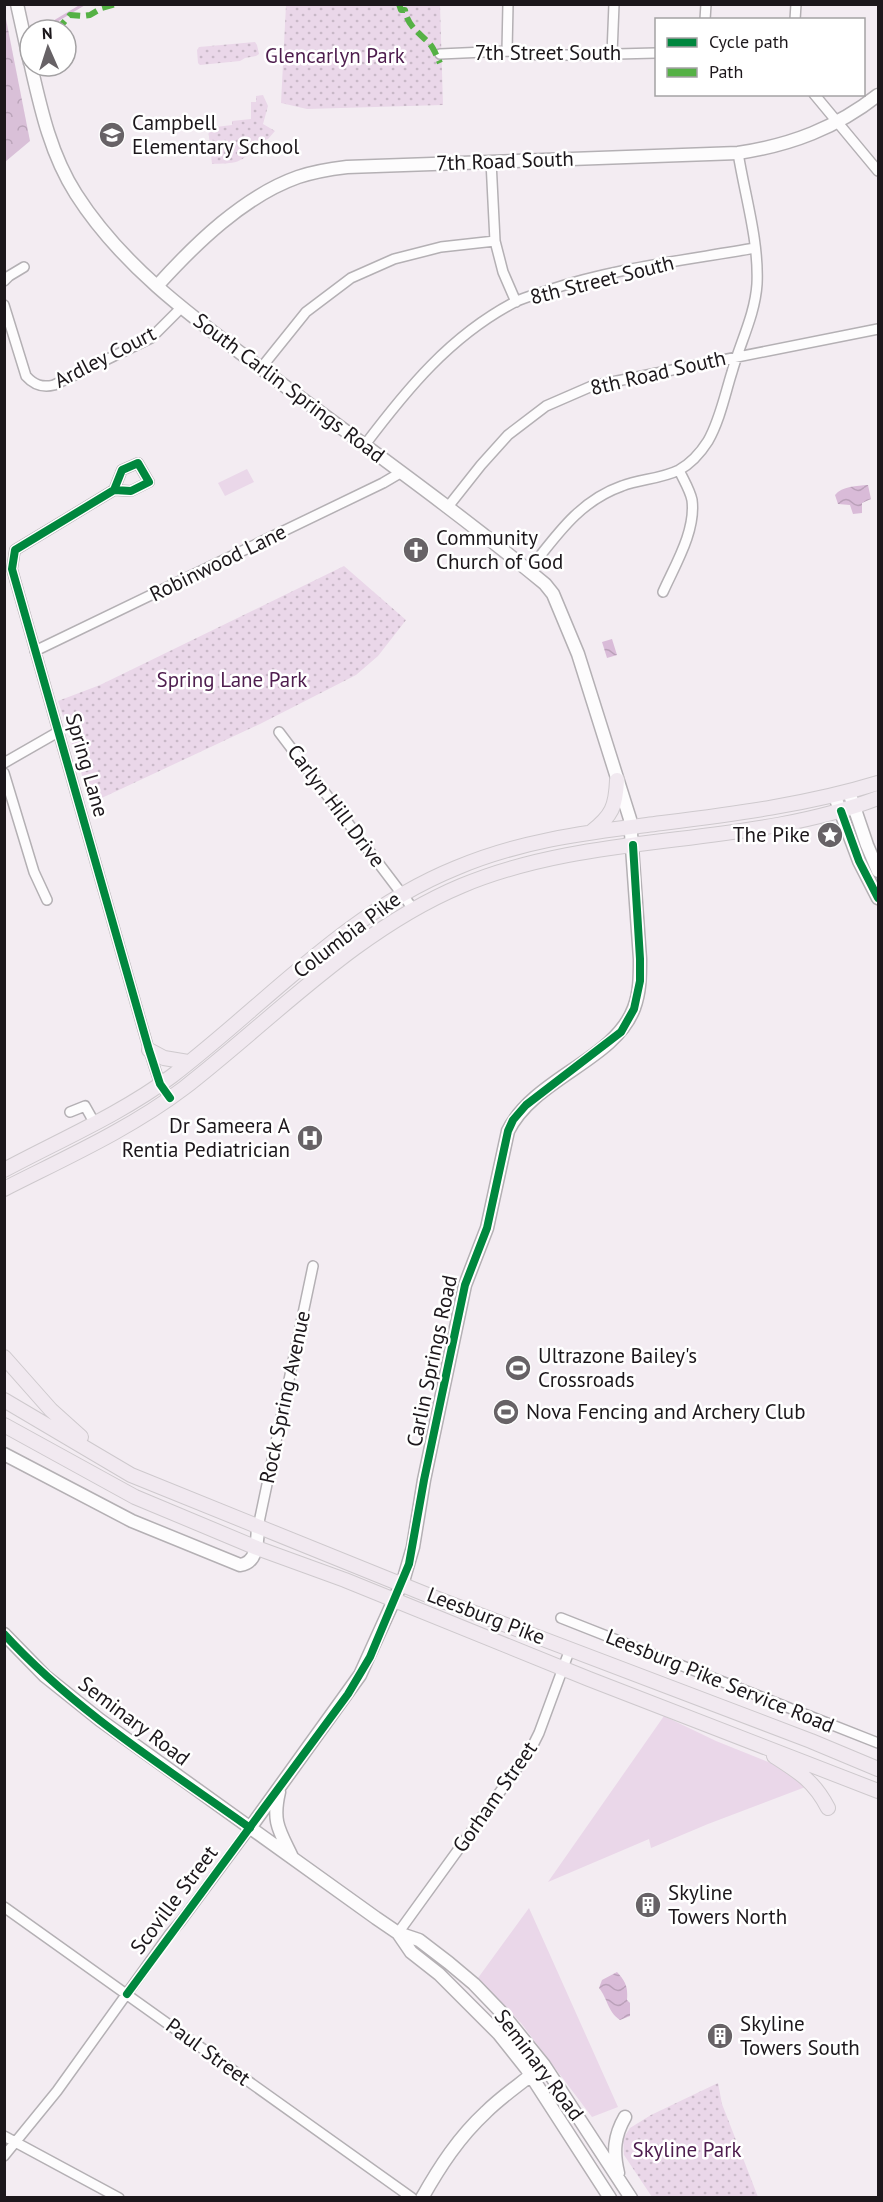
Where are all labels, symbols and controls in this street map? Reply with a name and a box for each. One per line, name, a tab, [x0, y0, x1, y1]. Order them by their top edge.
north arrow	[18, 18, 78, 78]
legend	[655, 18, 865, 96]
text: N	[41, 23, 53, 43]
text: Cycle path	[709, 30, 789, 53]
street label: 7th Street South	[475, 39, 621, 66]
park label: Glencarlyn Park	[265, 42, 405, 69]
text: Path	[709, 60, 743, 83]
place label: Campbell Elementary School	[132, 109, 299, 160]
school or university icon: Campbell Elementary School	[97, 120, 127, 150]
street label: 7th Road South	[436, 145, 574, 176]
street label: 8th Street South	[527, 249, 677, 310]
street label: South Carlin Springs Road	[188, 307, 390, 468]
street label: Ardley Court	[49, 319, 160, 394]
street label: 8th Road South	[588, 344, 728, 401]
street label: Robinwood Lane	[145, 518, 291, 607]
place label: Community Church of God	[436, 524, 563, 575]
church icon: Community Church of God	[401, 535, 431, 565]
park label: Spring Lane Park	[157, 666, 307, 693]
street label: Spring Lane	[60, 710, 115, 820]
street label: Carlyn Hill Drive	[281, 739, 391, 872]
place icon: The Pike	[815, 820, 845, 850]
place label: The Pike	[733, 821, 810, 848]
street label: Columbia Pike	[288, 885, 406, 984]
place label: Dr Sameera A Rentia Pediatrician	[122, 1112, 291, 1163]
hospital icon: Dr Sameera A Rentia Pediatrician	[295, 1123, 325, 1153]
street label: Carlin Springs Road	[400, 1273, 463, 1449]
street label: Rock Spring Avenue	[253, 1308, 316, 1486]
place label: Ultrazone Bailey's Crossroads	[538, 1342, 697, 1393]
sports icon: Ultrazone Bailey's Crossroads	[503, 1353, 533, 1383]
sports icon: Nova Fencing and Archery Club	[491, 1397, 521, 1427]
place label: Nova Fencing and Archery Club	[526, 1398, 806, 1425]
street label: Leesburg Pike	[423, 1581, 549, 1650]
street label: Leesburg Pike Service Road	[602, 1622, 838, 1739]
street label: Seminary Road	[73, 1670, 195, 1771]
street label: Gorham Street	[446, 1736, 543, 1857]
street label: Scoville Street	[124, 1840, 223, 1959]
place label: Skyline Towers North	[668, 1879, 787, 1930]
building icon: Skyline Towers North	[633, 1890, 663, 1920]
street label: Seminary Road	[489, 2004, 590, 2126]
place label: Skyline Towers South	[740, 2010, 860, 2061]
street label: Paul Street	[161, 2012, 256, 2091]
building icon: Skyline Towers South	[705, 2021, 735, 2051]
park label: Skyline Park	[633, 2136, 742, 2163]

